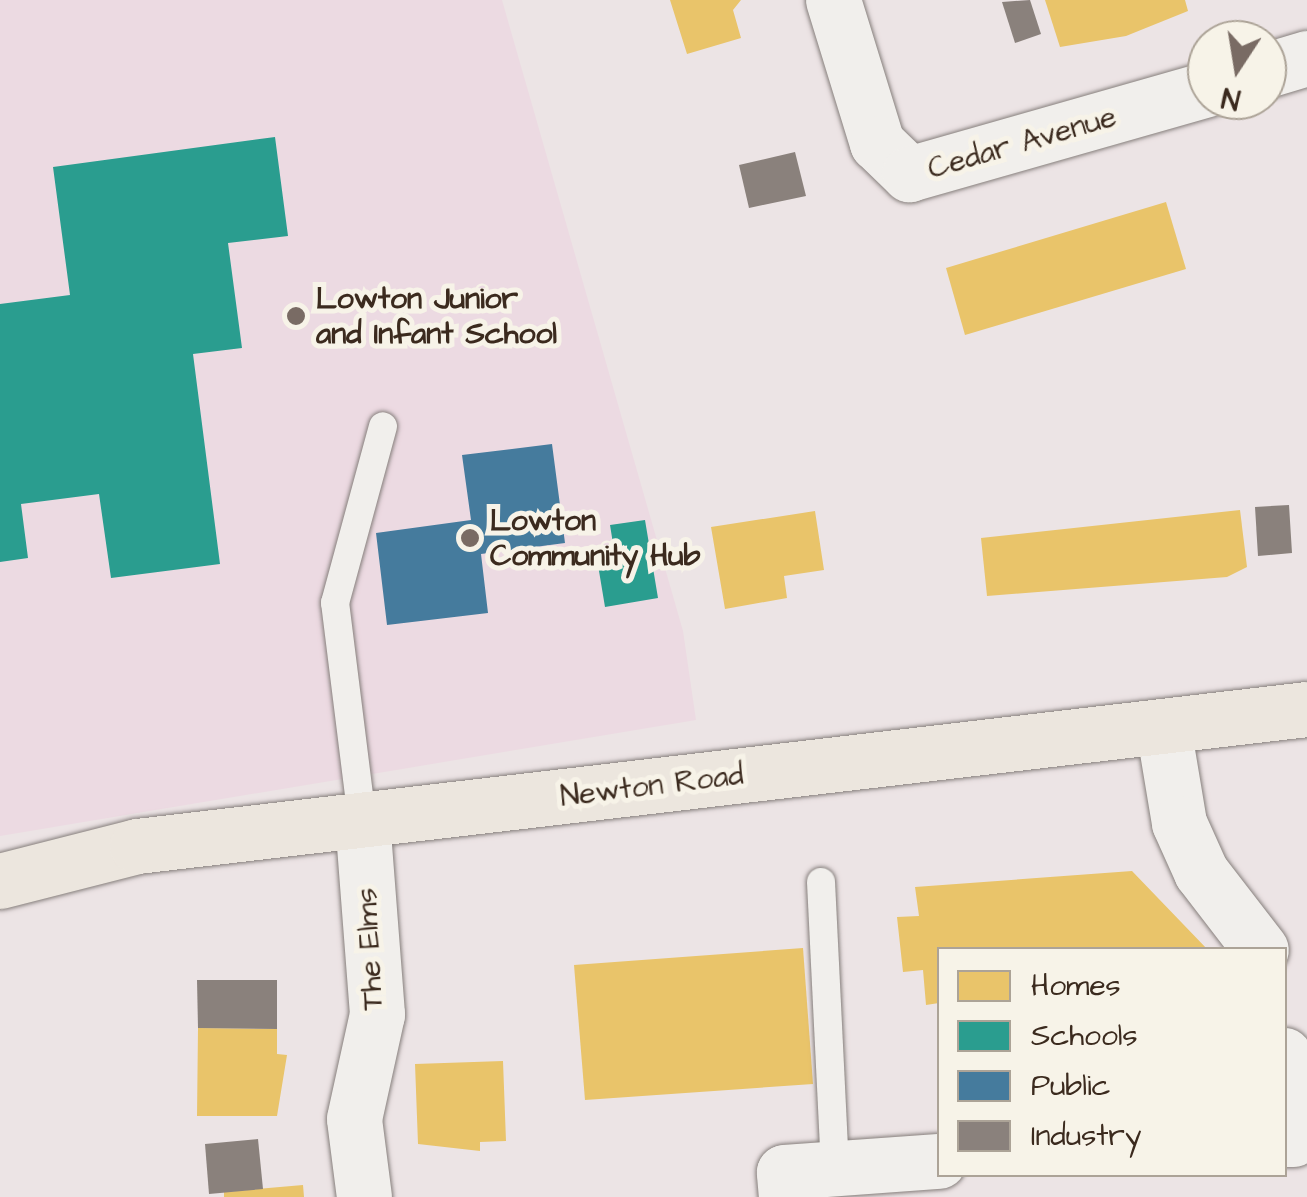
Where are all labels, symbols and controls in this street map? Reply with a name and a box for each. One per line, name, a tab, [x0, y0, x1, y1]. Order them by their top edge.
north arrow	[1187, 20, 1287, 120]
text: N	[1218, 77, 1244, 119]
street label: Cedar Avenue	[924, 99, 1120, 187]
place label: Lowton Junior and Infant School	[316, 281, 557, 352]
marker: Lowton Junior and Infant School	[285, 305, 307, 327]
place label: Lowton Community Hub	[490, 503, 700, 574]
marker: Lowton Community Hub	[459, 527, 481, 549]
street label: Newton Road	[558, 757, 746, 815]
street label: The Elms	[349, 887, 391, 1011]
legend	[937, 947, 1287, 1177]
text: Homes	[1031, 965, 1121, 1007]
text: Schools	[1031, 1015, 1138, 1057]
text: Public	[1031, 1065, 1110, 1107]
text: Industry	[1031, 1115, 1141, 1157]

